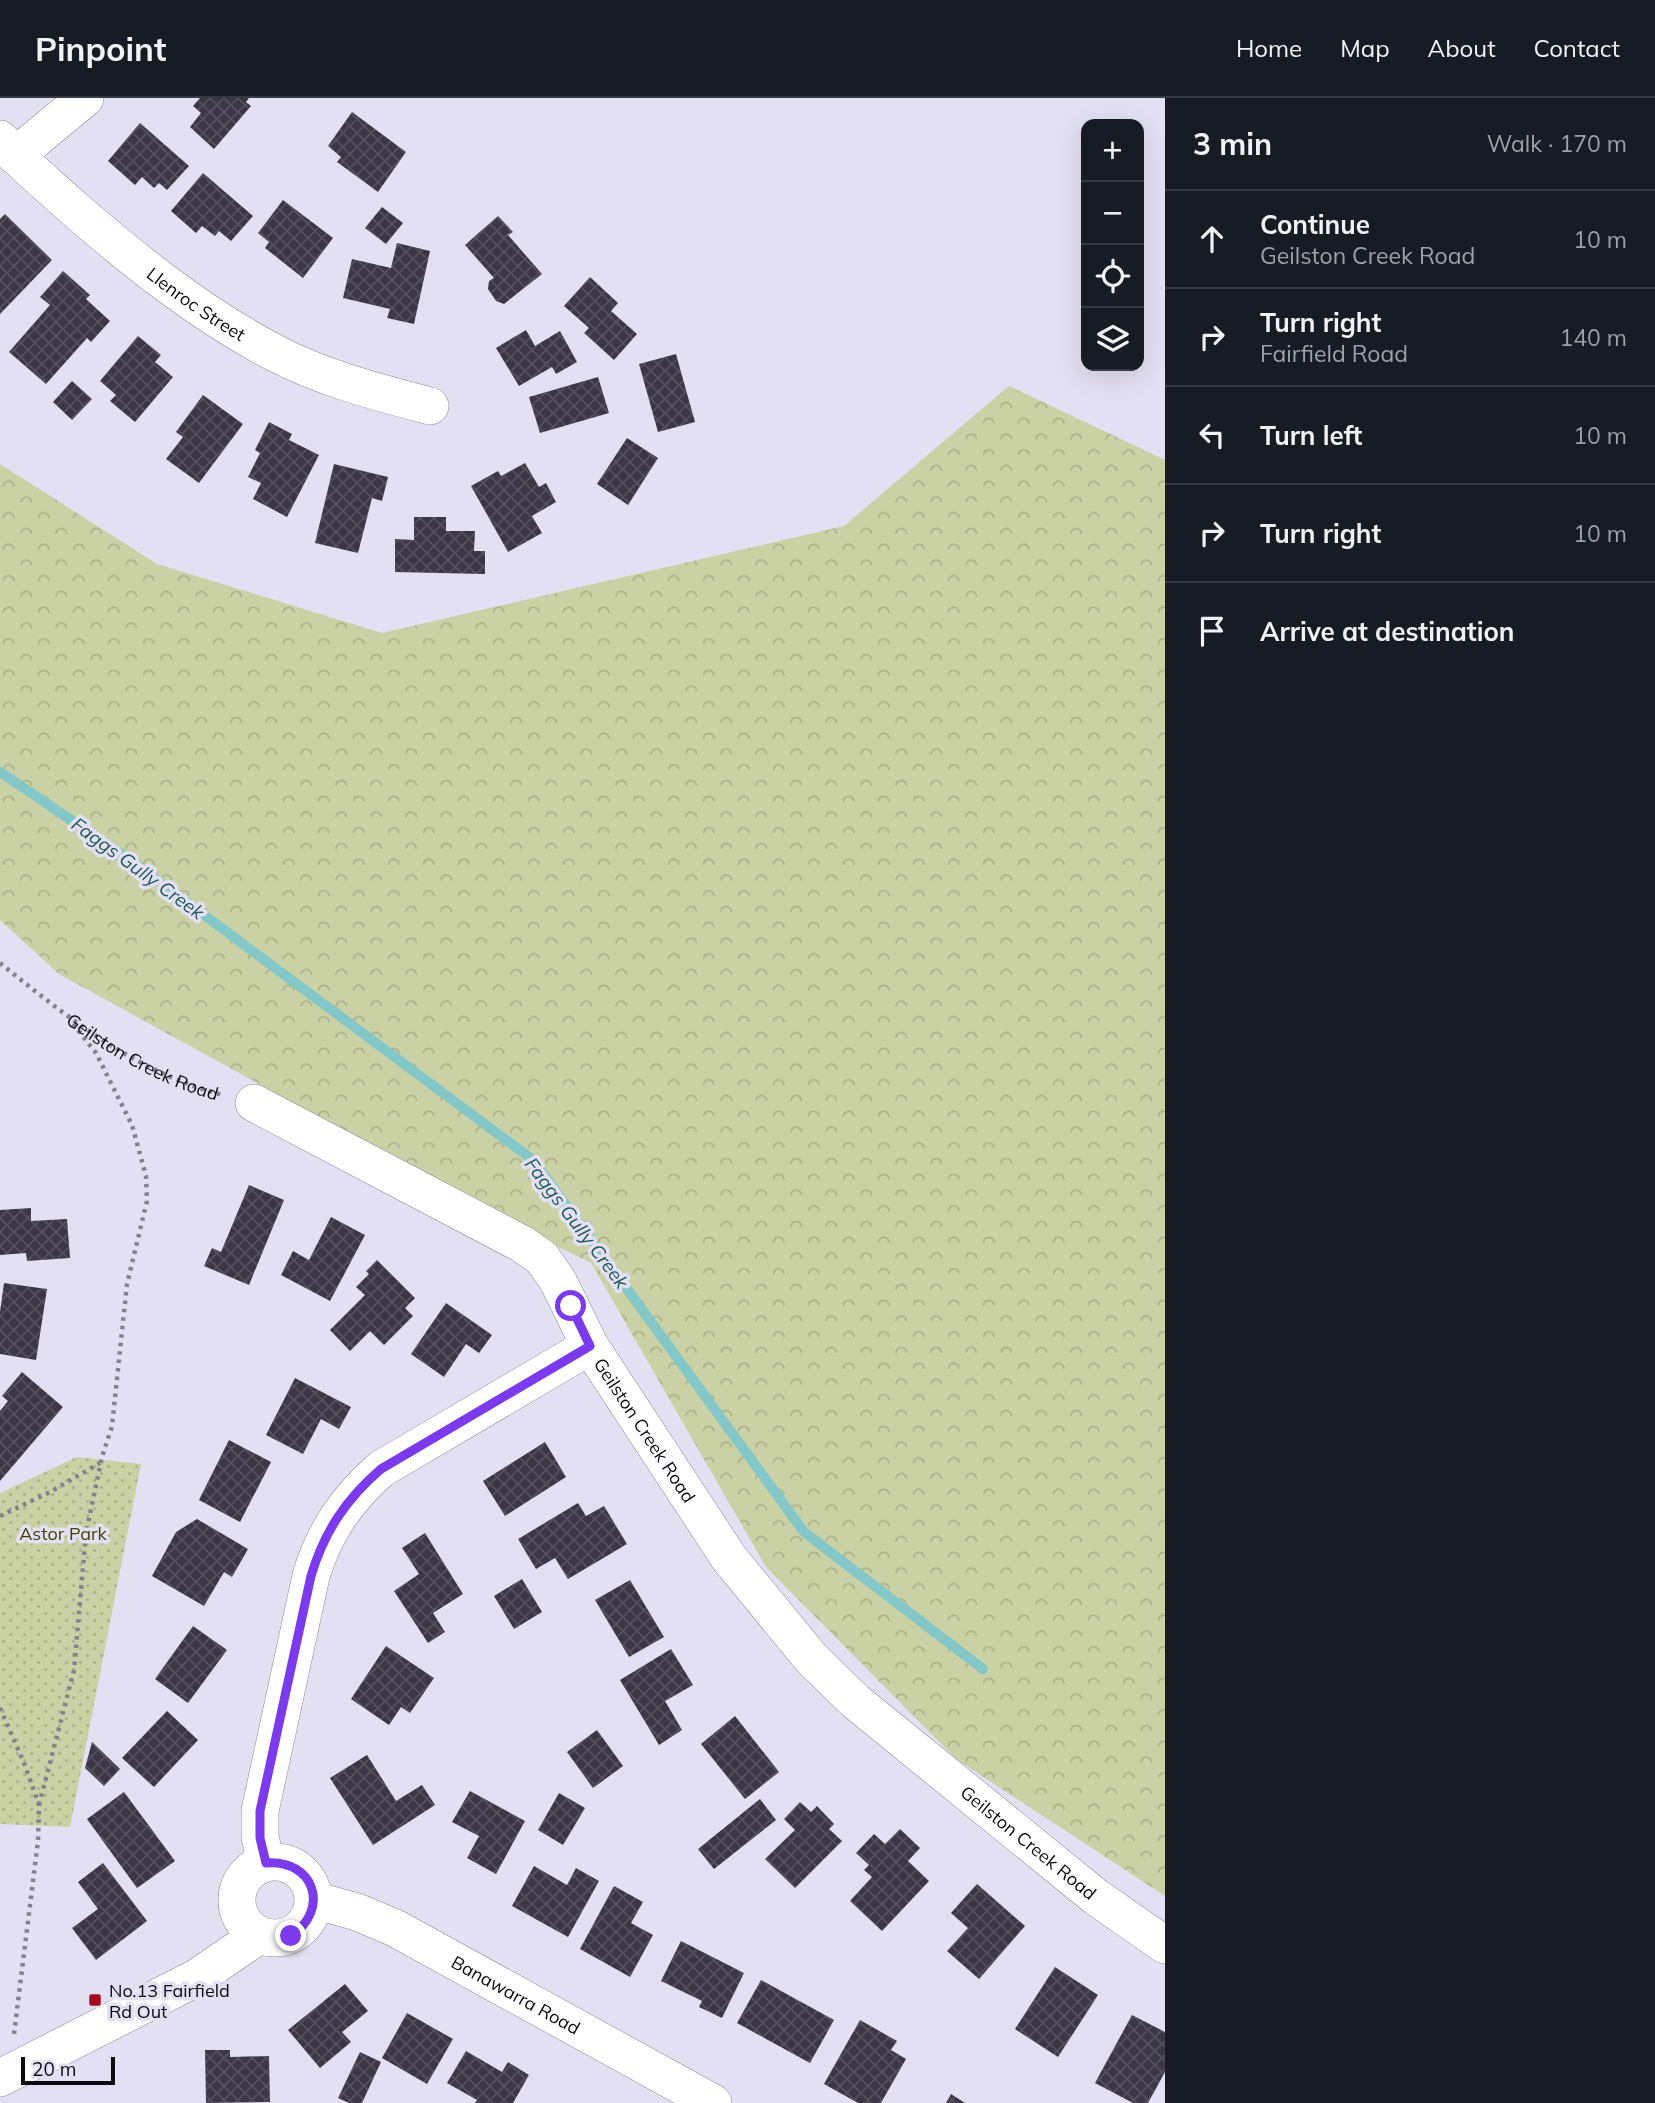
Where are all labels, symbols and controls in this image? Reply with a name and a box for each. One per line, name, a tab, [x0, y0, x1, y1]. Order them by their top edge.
text: Pinpoint	[35, 28, 167, 69]
text: Home	[1236, 33, 1302, 63]
text: Map	[1340, 33, 1390, 63]
text: About	[1428, 33, 1496, 63]
text: Contact	[1534, 33, 1620, 63]
map controls	[1081, 119, 1144, 371]
button: +	[1081, 119, 1144, 182]
text: 3 min	[1193, 125, 1272, 163]
text: Walk · 170 m	[1487, 129, 1627, 158]
button: −	[1081, 182, 1144, 245]
text: Continue	[1260, 208, 1370, 241]
icon: ahead	[1193, 220, 1231, 258]
text: 10 m	[1573, 225, 1627, 254]
text: Geilston Creek Road	[1260, 241, 1475, 270]
button: locate	[1081, 245, 1144, 308]
street label: Llenroc Street	[143, 262, 250, 346]
text: Turn right	[1260, 306, 1381, 339]
button: layers	[1081, 308, 1144, 371]
icon: right	[1193, 318, 1231, 356]
text: 140 m	[1559, 323, 1627, 352]
text: Fairfield Road	[1260, 339, 1408, 368]
icon: left	[1193, 416, 1231, 454]
text: Turn left	[1260, 419, 1362, 452]
text: 10 m	[1573, 421, 1627, 450]
icon: right	[1193, 514, 1231, 552]
text: Turn right	[1260, 517, 1381, 550]
text: 10 m	[1573, 519, 1627, 548]
icon: arrive	[1193, 612, 1231, 650]
text: Arrive at destination	[1260, 615, 1515, 648]
water label: Faggs Gully Creek	[67, 812, 210, 925]
street label: Geilston Creek Road	[62, 1008, 221, 1105]
water label: Faggs Gully Creek	[520, 1153, 635, 1294]
route start	[555, 1290, 586, 1321]
street label: Geilston Creek Road	[589, 1353, 701, 1507]
park label: Astor Park	[19, 1522, 108, 1545]
street label: Geilston Creek Road	[956, 1780, 1101, 1904]
route end	[275, 1920, 306, 1951]
street label: Banawarra Road	[448, 1950, 584, 2039]
place label: No.13 Fairfield Rd Out	[109, 1979, 230, 2023]
marker: No.13 Fairfield Rd Out	[87, 1992, 103, 2008]
scale bar	[21, 2054, 116, 2086]
text: 20 m	[32, 2057, 76, 2081]

